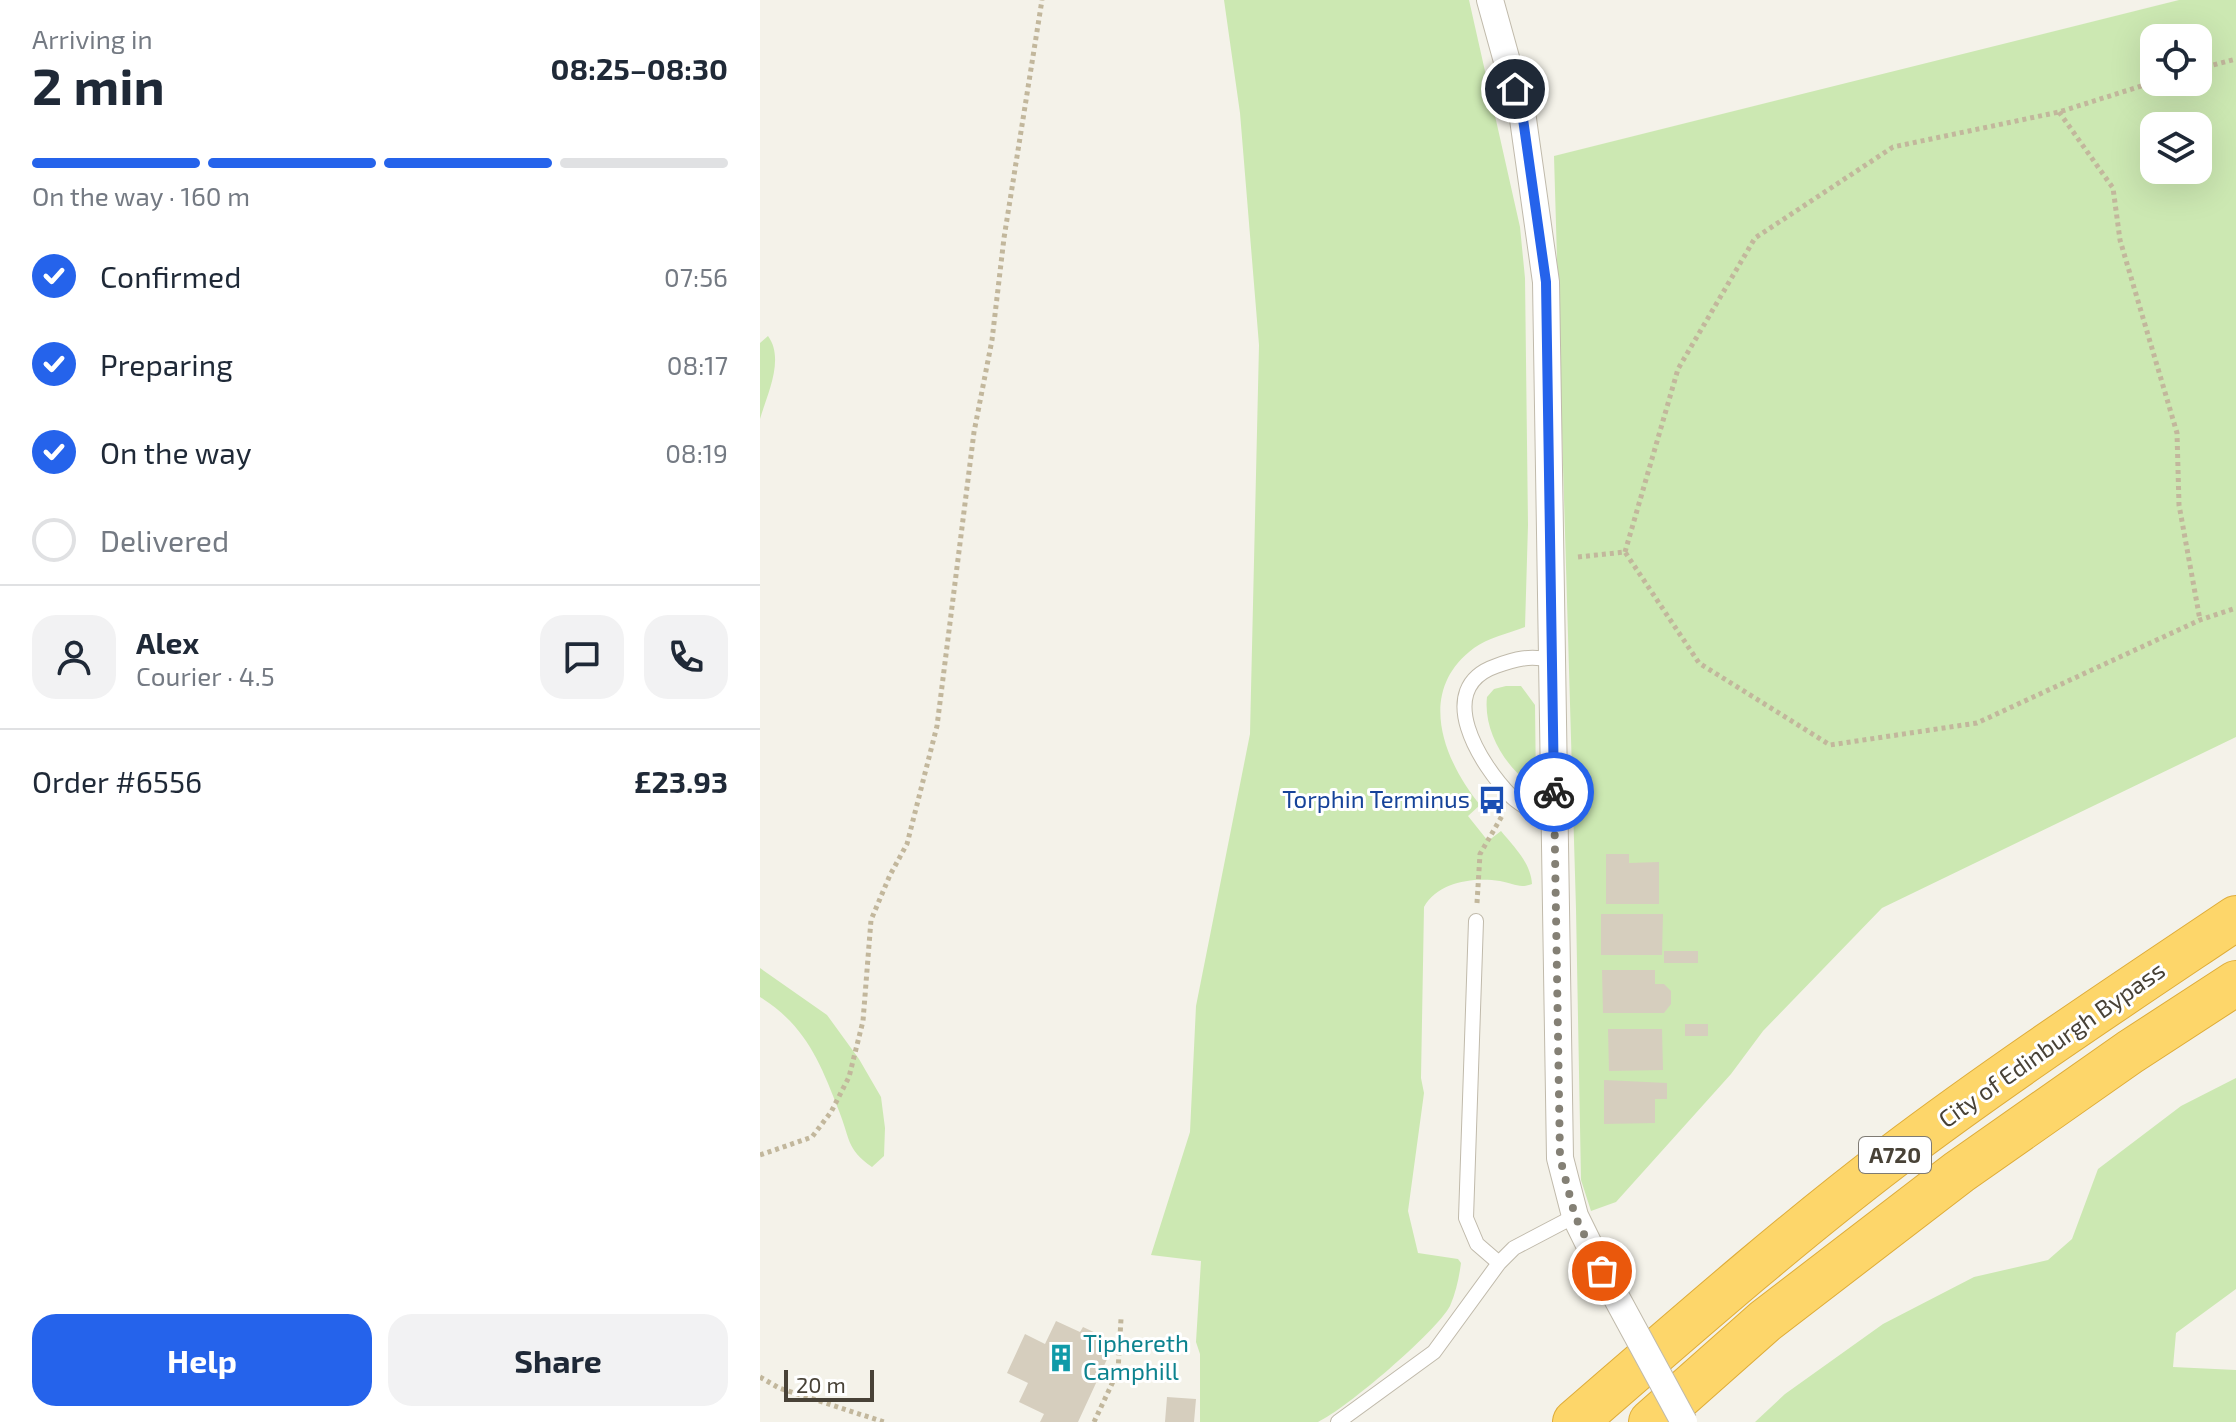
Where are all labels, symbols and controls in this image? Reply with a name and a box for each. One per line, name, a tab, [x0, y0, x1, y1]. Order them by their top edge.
text: Arriving in	[32, 23, 153, 54]
map controls	[2140, 24, 2212, 184]
button: locate	[2140, 24, 2212, 96]
text: 08:25–08:30	[551, 50, 728, 86]
text: 2 min	[32, 53, 165, 115]
pin	[1481, 55, 1549, 123]
icon: home	[1493, 67, 1537, 111]
button: layers	[2140, 112, 2212, 184]
text: On the way · 160 m	[32, 180, 250, 211]
icon: check	[32, 254, 76, 298]
text: Confirmed	[100, 258, 241, 294]
text: 07:56	[664, 261, 728, 292]
icon: check	[32, 342, 76, 386]
text: Preparing	[100, 346, 233, 382]
text: 08:17	[667, 349, 728, 380]
icon: check	[32, 430, 76, 474]
text: On the way	[100, 434, 252, 470]
text: 08:19	[665, 437, 728, 468]
text: Delivered	[100, 522, 229, 558]
button: person	[32, 615, 116, 699]
button: chat	[540, 615, 624, 699]
button: phone	[644, 615, 728, 699]
text: Alex	[136, 624, 199, 660]
text: Courier · 4.5	[136, 660, 275, 691]
courier	[1514, 752, 1594, 832]
text: Order #6556	[32, 763, 202, 799]
text: £23.93	[634, 763, 728, 799]
icon: bike	[1532, 770, 1576, 814]
place label: Torphin Terminus	[1282, 784, 1470, 813]
bus stop icon: Torphin Terminus	[1477, 785, 1507, 815]
street label: City of Edinburgh Bypass	[1932, 955, 2170, 1133]
road number: A720	[1859, 1137, 1931, 1173]
pin	[1568, 1237, 1636, 1305]
icon: bag	[1580, 1249, 1624, 1293]
button: Help	[32, 1314, 372, 1406]
button: Share	[388, 1314, 728, 1406]
place label: Tiphereth Camphill	[1083, 1328, 1189, 1385]
building icon: Tiphereth Camphill	[1046, 1343, 1076, 1373]
scale bar	[784, 1366, 874, 1402]
text: 20 m	[796, 1371, 846, 1397]

